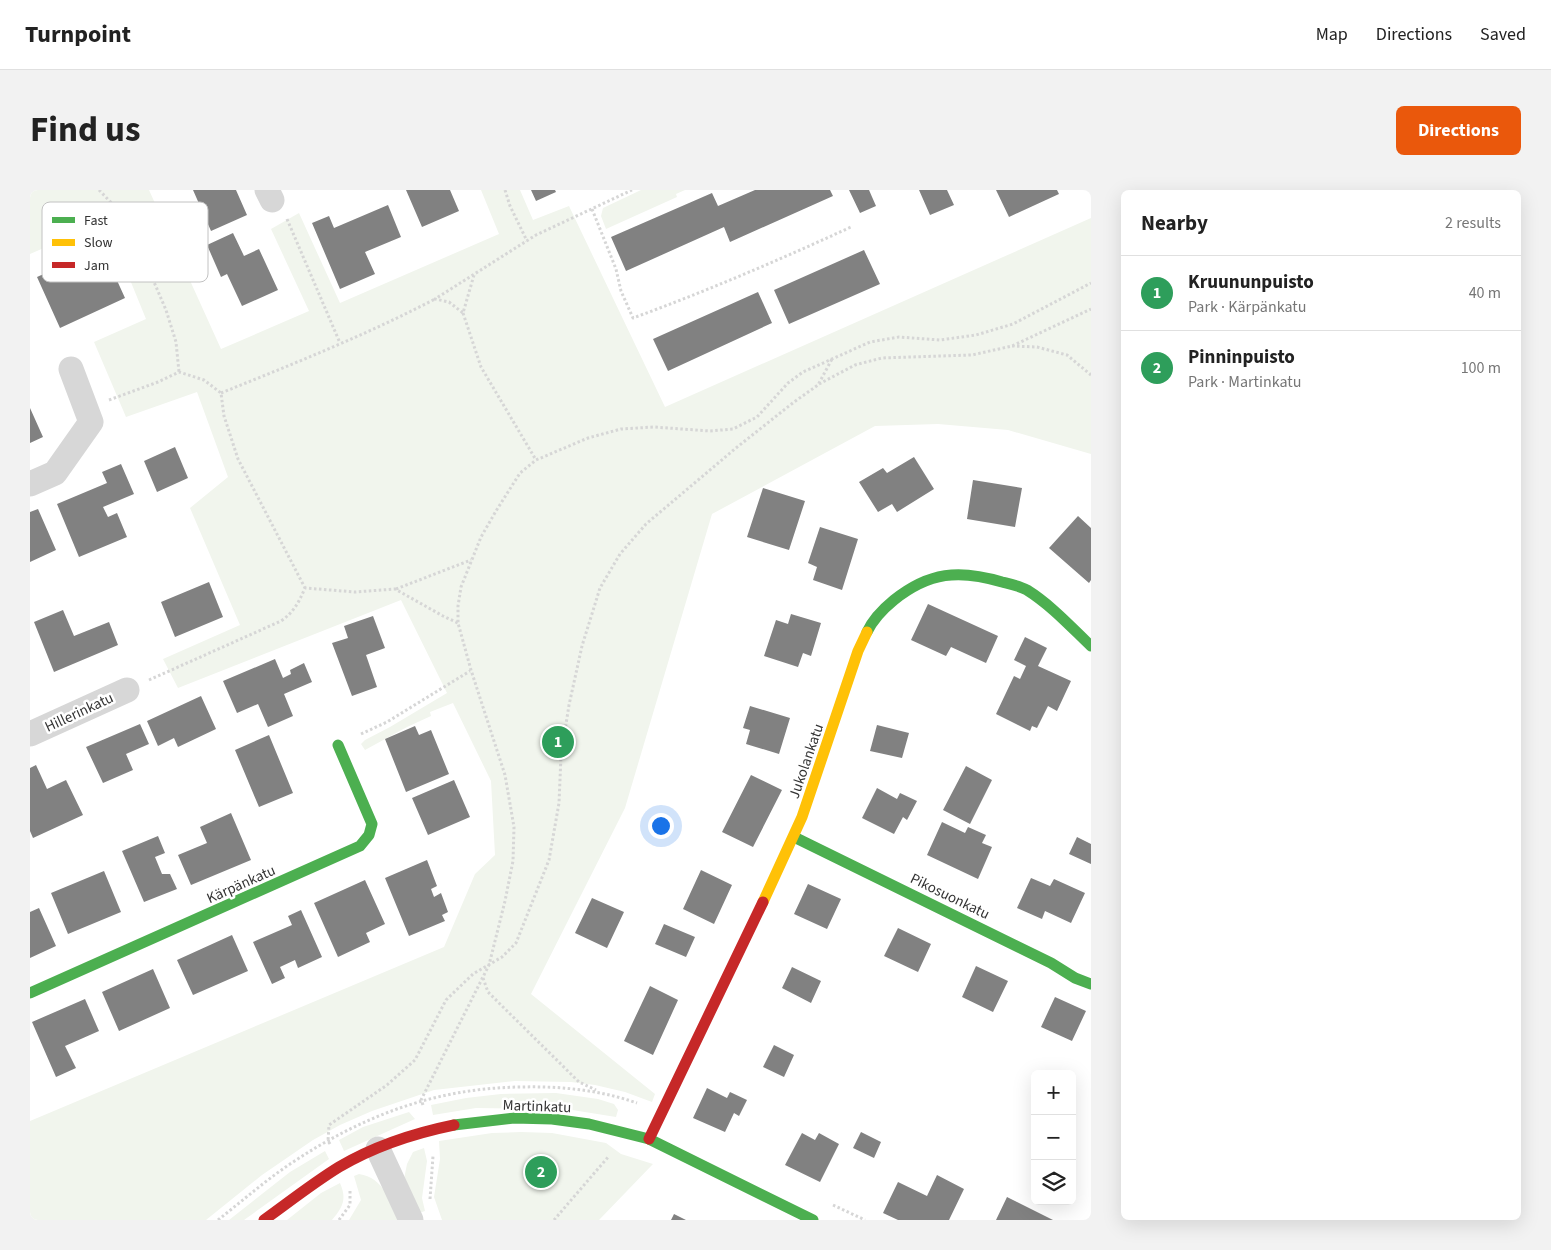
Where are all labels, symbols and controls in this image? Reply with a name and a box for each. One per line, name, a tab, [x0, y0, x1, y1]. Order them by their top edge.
text: Turnpoint	[25, 17, 131, 52]
text: Map	[1316, 22, 1348, 47]
text: Directions	[1376, 22, 1452, 47]
text: Saved	[1480, 22, 1526, 47]
text: Find us	[30, 105, 140, 155]
button: Directions	[1396, 106, 1521, 155]
legend	[42, 202, 208, 282]
text: Nearby	[1141, 208, 1208, 238]
text: Fast	[84, 211, 108, 231]
text: 2 results	[1445, 212, 1501, 234]
text: Slow	[84, 233, 113, 253]
text: Jam	[84, 256, 109, 276]
text: Kruununpuisto	[1188, 269, 1314, 296]
text: 1	[1153, 282, 1161, 304]
text: 40 m	[1469, 282, 1501, 304]
text: Park · Kärpänkatu	[1188, 296, 1306, 318]
text: Pinninpuisto	[1188, 344, 1295, 371]
text: 2	[1153, 357, 1161, 379]
text: 100 m	[1461, 357, 1501, 379]
text: Park · Martinkatu	[1188, 371, 1301, 393]
street label: Hillerinkatu	[41, 687, 117, 738]
street label: Jukolankatu	[784, 721, 829, 802]
pin: 1	[542, 723, 574, 761]
your location	[648, 813, 674, 839]
street label: Kärpänkatu	[203, 860, 279, 909]
street label: Pikosuonkatu	[906, 868, 993, 925]
map controls	[1031, 1070, 1076, 1205]
button: +	[1031, 1070, 1076, 1115]
street label: Martinkatu	[502, 1095, 572, 1118]
button: −	[1031, 1115, 1076, 1160]
pin: 2	[525, 1153, 557, 1191]
button: layers	[1031, 1160, 1076, 1205]

